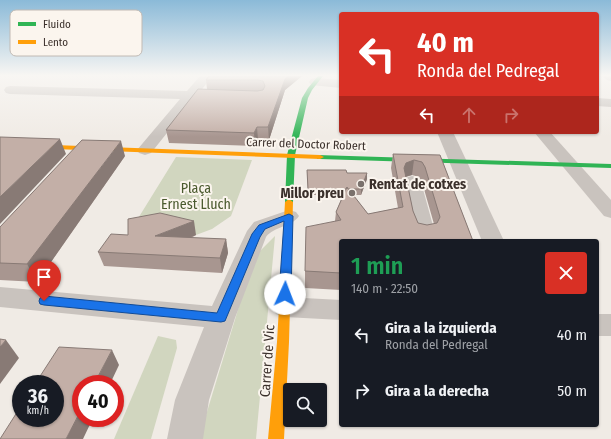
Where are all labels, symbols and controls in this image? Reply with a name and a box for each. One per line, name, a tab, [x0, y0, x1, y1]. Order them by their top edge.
legend	[10, 10, 142, 56]
text: Fluido	[43, 18, 71, 31]
text: 40 m	[417, 26, 474, 59]
icon: left	[351, 28, 403, 80]
text: Lento	[43, 36, 68, 49]
text: Ronda del Pedregal	[417, 60, 559, 82]
icon: left	[416, 104, 438, 126]
icon: ahead	[458, 104, 480, 126]
icon: right	[500, 104, 522, 126]
street label: Carrer del Doctor Robert	[246, 135, 366, 153]
place label: Rentat de cotxes	[369, 176, 466, 193]
marker: Rentat de cotxes	[356, 179, 366, 189]
park label: Plaça Ernest Lluch	[161, 180, 231, 213]
place label: Millor preu	[281, 185, 344, 202]
marker: Millor preu	[347, 188, 357, 198]
text: 1 min	[351, 252, 403, 280]
button: close	[545, 252, 587, 294]
pin	[27, 260, 61, 301]
icon: arrive	[33, 266, 55, 288]
position arrow	[264, 273, 306, 315]
text: 140 m · 22:50	[351, 281, 418, 296]
text: Gira a la izquierda	[385, 319, 497, 337]
street label: Carrer de Vic	[256, 324, 279, 398]
icon: left	[351, 324, 373, 346]
text: 40 m	[557, 326, 587, 344]
text: Ronda del Pedregal	[385, 337, 488, 352]
speed limit sign: 40	[72, 375, 124, 427]
icon: right	[351, 380, 373, 402]
text: Gira a la derecha	[385, 382, 489, 400]
text: 50 m	[557, 382, 587, 400]
map controls	[283, 383, 327, 427]
button: search	[283, 383, 327, 427]
text: 36	[28, 384, 48, 408]
text: km/h	[27, 405, 49, 417]

